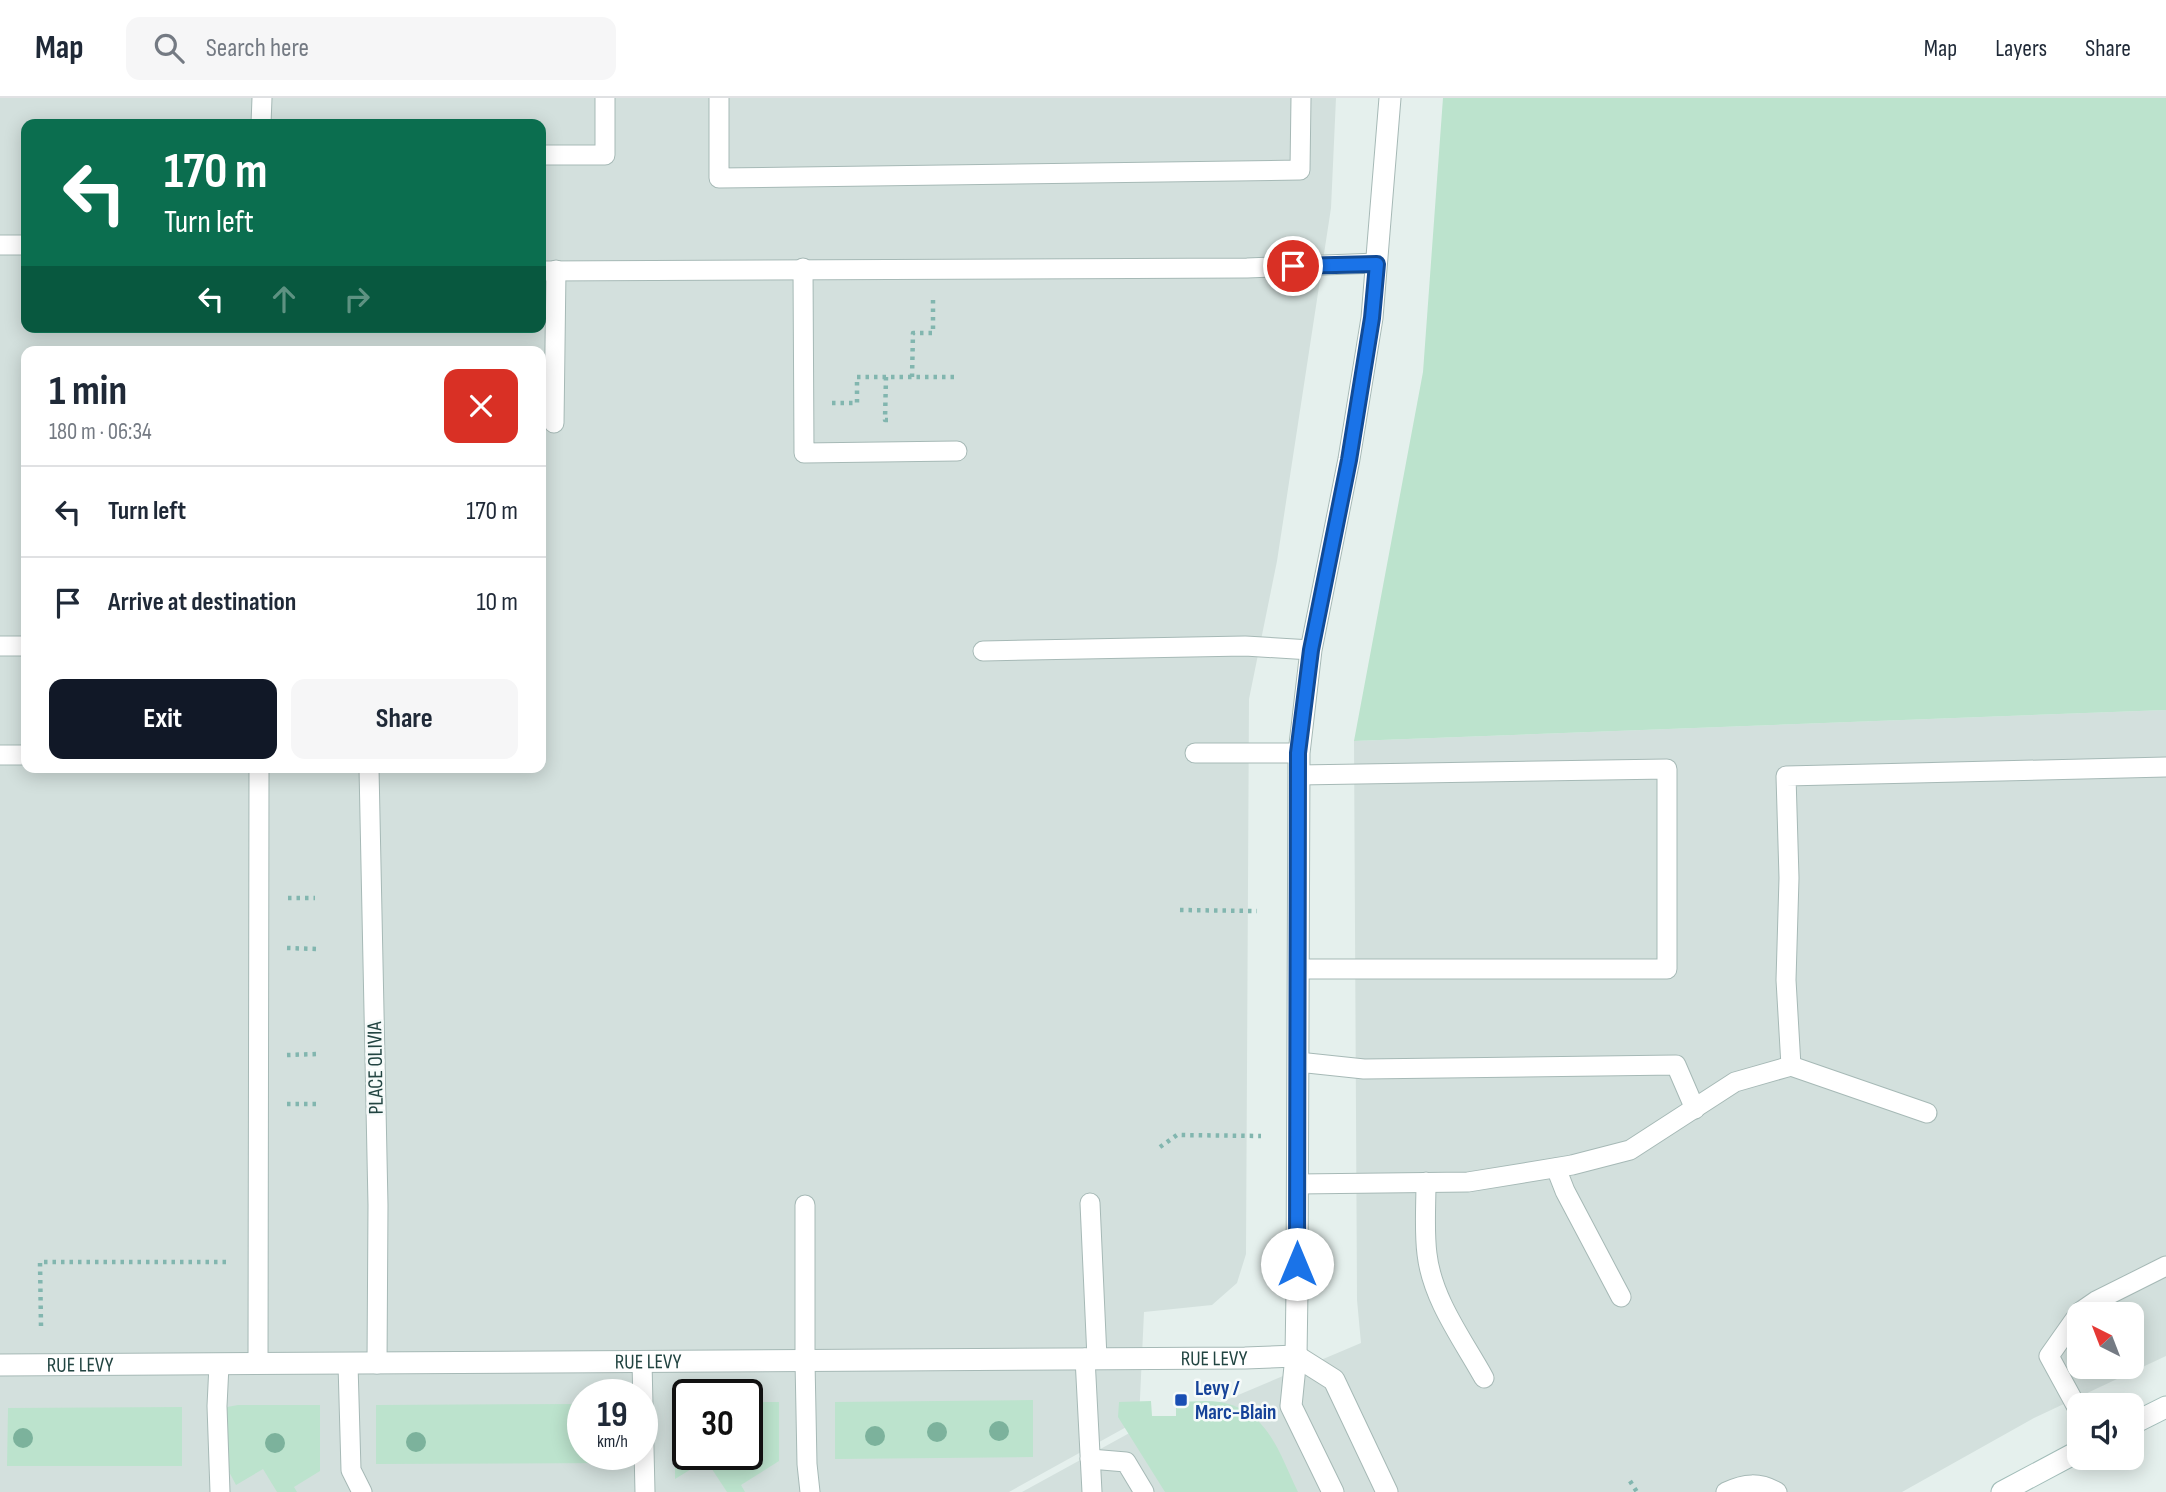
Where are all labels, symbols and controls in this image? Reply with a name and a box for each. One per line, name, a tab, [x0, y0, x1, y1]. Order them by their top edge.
search box	[126, 17, 616, 80]
text: Map	[35, 28, 84, 68]
icon: search	[150, 29, 188, 67]
text: Search here	[206, 33, 309, 64]
text: Map	[1924, 34, 1957, 63]
text: Layers	[1995, 34, 2047, 63]
text: Share	[2085, 34, 2131, 63]
text: 170 m	[164, 143, 268, 202]
icon: left	[49, 147, 140, 238]
text: Turn left	[164, 203, 254, 242]
pin	[1263, 236, 1323, 296]
icon: arrive	[1274, 247, 1312, 285]
icon: left	[192, 280, 230, 318]
icon: ahead	[265, 280, 303, 318]
icon: right	[338, 280, 376, 318]
text: 1 min	[49, 366, 127, 417]
button: close	[444, 369, 518, 443]
text: 180 m · 06:34	[49, 418, 152, 446]
icon: left	[49, 493, 87, 531]
text: Turn left	[108, 496, 186, 527]
text: 170 m	[466, 496, 518, 527]
icon: arrive	[49, 584, 87, 622]
text: Arrive at destination	[108, 587, 296, 618]
text: 10 m	[476, 587, 518, 618]
button: Exit	[49, 679, 277, 759]
button: Share	[291, 679, 518, 759]
street label: PLACE OLIVIA	[362, 1020, 389, 1115]
position arrow	[1260, 1227, 1334, 1301]
north arrow	[2067, 1302, 2144, 1379]
map controls	[2067, 1302, 2144, 1470]
street label: RUE LEVY	[1181, 1346, 1248, 1371]
street label: RUE LEVY	[615, 1349, 682, 1375]
street label: RUE LEVY	[47, 1352, 114, 1378]
place label: Levy / Marc-Blain	[1195, 1376, 1276, 1425]
speed limit sign: 30	[672, 1379, 763, 1470]
marker: Levy / Marc-Blain	[1173, 1392, 1189, 1408]
button: sound	[2067, 1393, 2144, 1470]
text: 19	[597, 1394, 628, 1437]
text: km/h	[597, 1431, 628, 1452]

